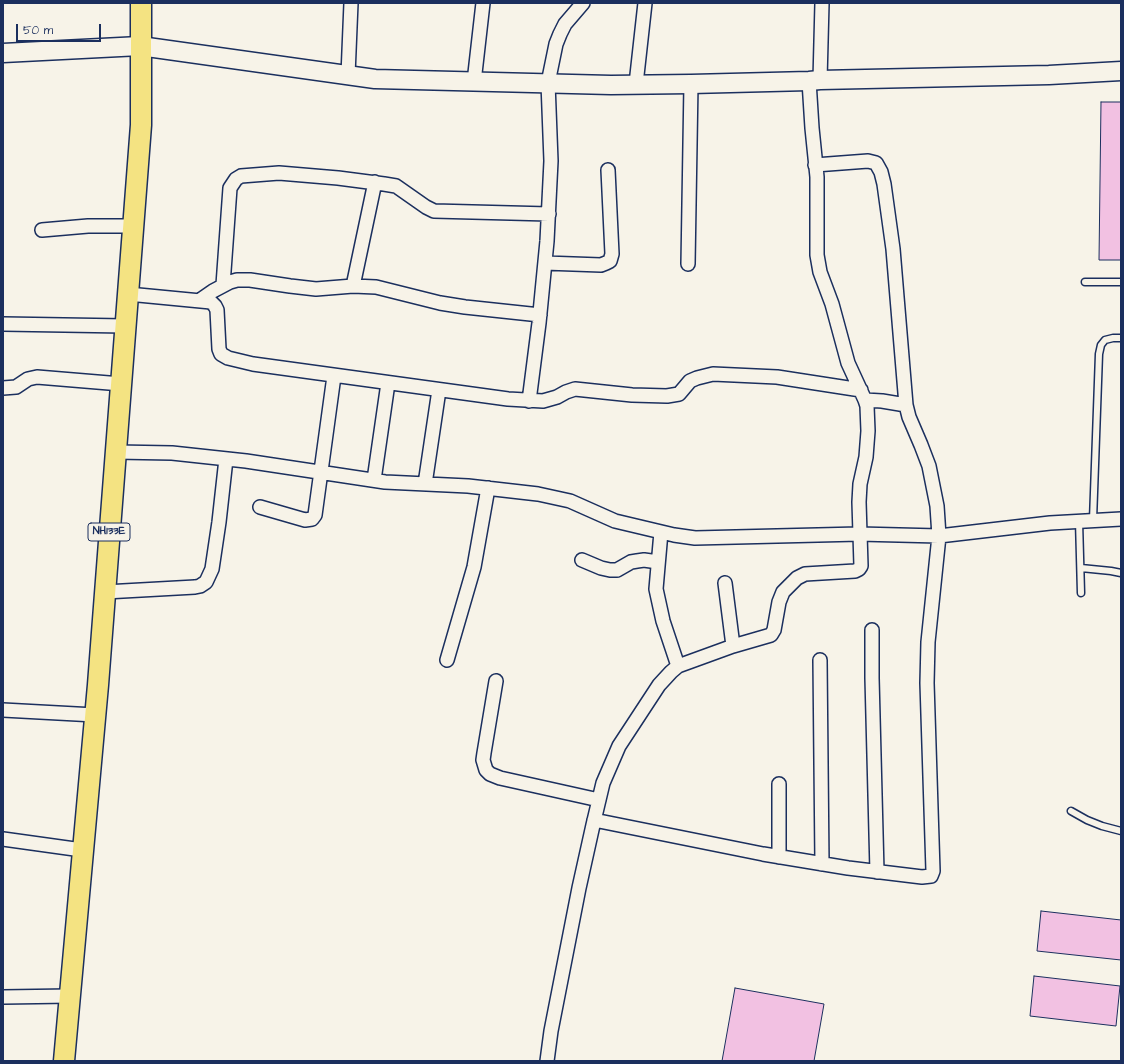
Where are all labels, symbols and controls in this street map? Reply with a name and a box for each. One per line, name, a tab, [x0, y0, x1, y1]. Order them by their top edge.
scale bar	[18, 16, 103, 42]
text: 50 m	[23, 22, 53, 39]
road number: NH133E	[88, 523, 130, 541]

